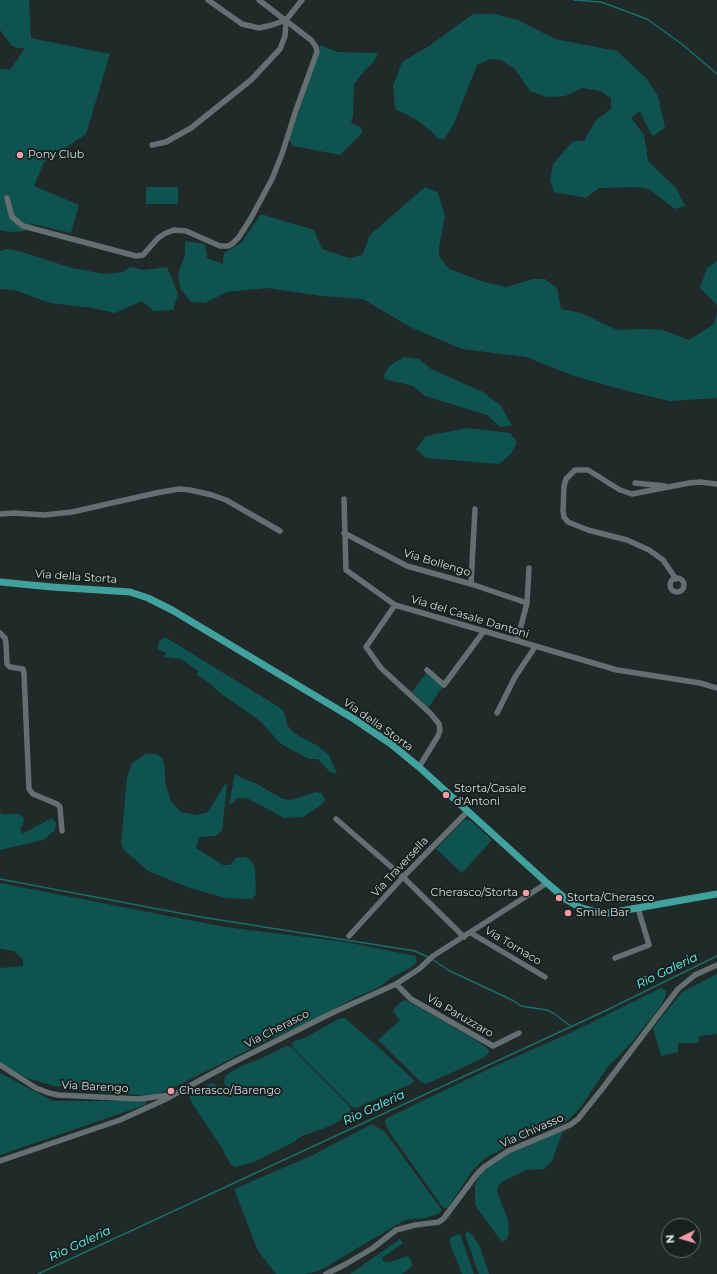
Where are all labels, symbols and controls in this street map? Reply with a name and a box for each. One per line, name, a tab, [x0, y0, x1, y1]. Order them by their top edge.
place label: Pony Club	[28, 148, 84, 162]
marker: Pony Club	[15, 150, 25, 160]
street label: Via Bollengo	[402, 547, 472, 579]
street label: Via della Storta	[34, 568, 118, 586]
street label: Via del Casale Dantoni	[409, 593, 531, 641]
street label: Via della Storta	[340, 696, 416, 754]
place label: Storta/Casale d'Antoni	[454, 782, 526, 808]
marker: Storta/Casale d'Antoni	[441, 790, 451, 800]
street label: Via Traversella	[369, 834, 431, 900]
place label: Cherasco/Storta	[431, 886, 518, 900]
marker: Cherasco/Storta	[521, 888, 531, 898]
place label: Storta/Cherasco	[567, 891, 654, 905]
marker: Storta/Cherasco	[554, 893, 564, 903]
place label: Smile Bar	[576, 906, 629, 920]
marker: Smile Bar	[563, 908, 573, 918]
street label: Via Tornaco	[482, 924, 544, 968]
water label: Rio Galeria	[634, 950, 700, 992]
street label: Via Paruzzaro	[424, 992, 496, 1040]
street label: Via Cherasco	[243, 1007, 311, 1051]
street label: Via Barengo	[61, 1079, 129, 1095]
place label: Cherasco/Barengo	[179, 1084, 281, 1098]
marker: Cherasco/Barengo	[166, 1086, 176, 1096]
water label: Rio Galeria	[341, 1087, 407, 1129]
street label: Via Chivasso	[498, 1111, 566, 1151]
north arrow	[661, 1218, 701, 1258]
water label: Rio Galeria	[47, 1223, 113, 1265]
text: N	[663, 1234, 677, 1244]

